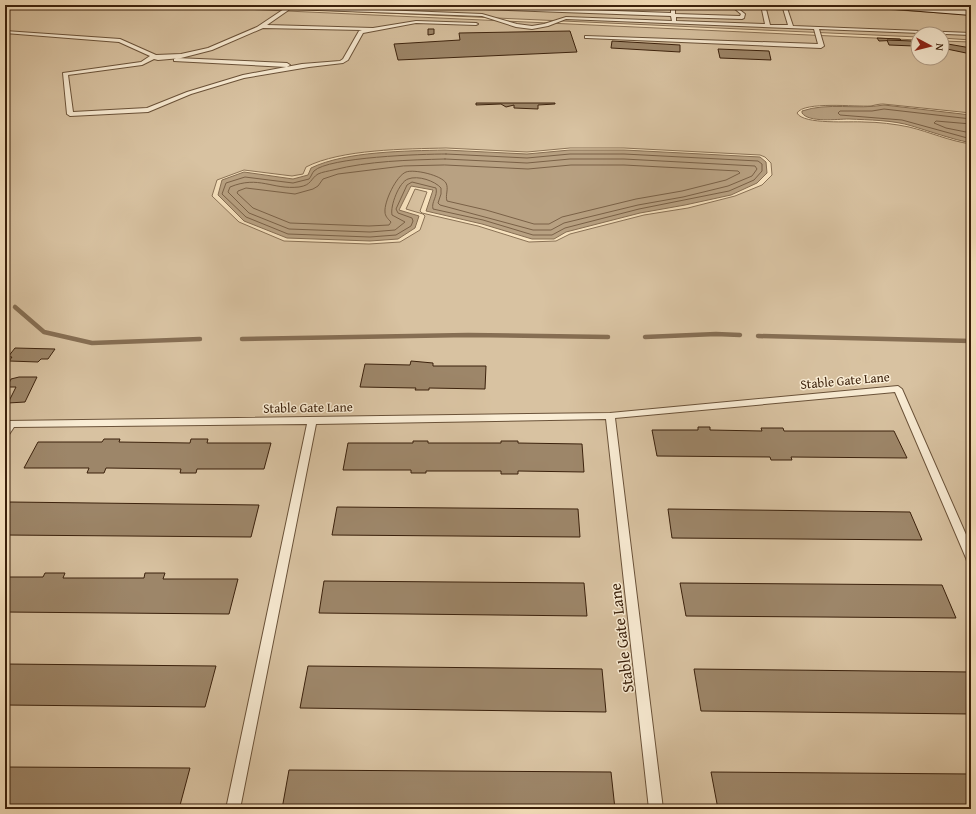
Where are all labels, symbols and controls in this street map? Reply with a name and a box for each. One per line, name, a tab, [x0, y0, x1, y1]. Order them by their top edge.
north arrow	[910, 26, 950, 66]
text: N	[931, 43, 948, 52]
street label: Stable Gate Lane	[800, 367, 891, 394]
street label: Stable Gate Lane	[263, 397, 353, 418]
street label: Stable Gate Lane	[602, 582, 640, 694]

